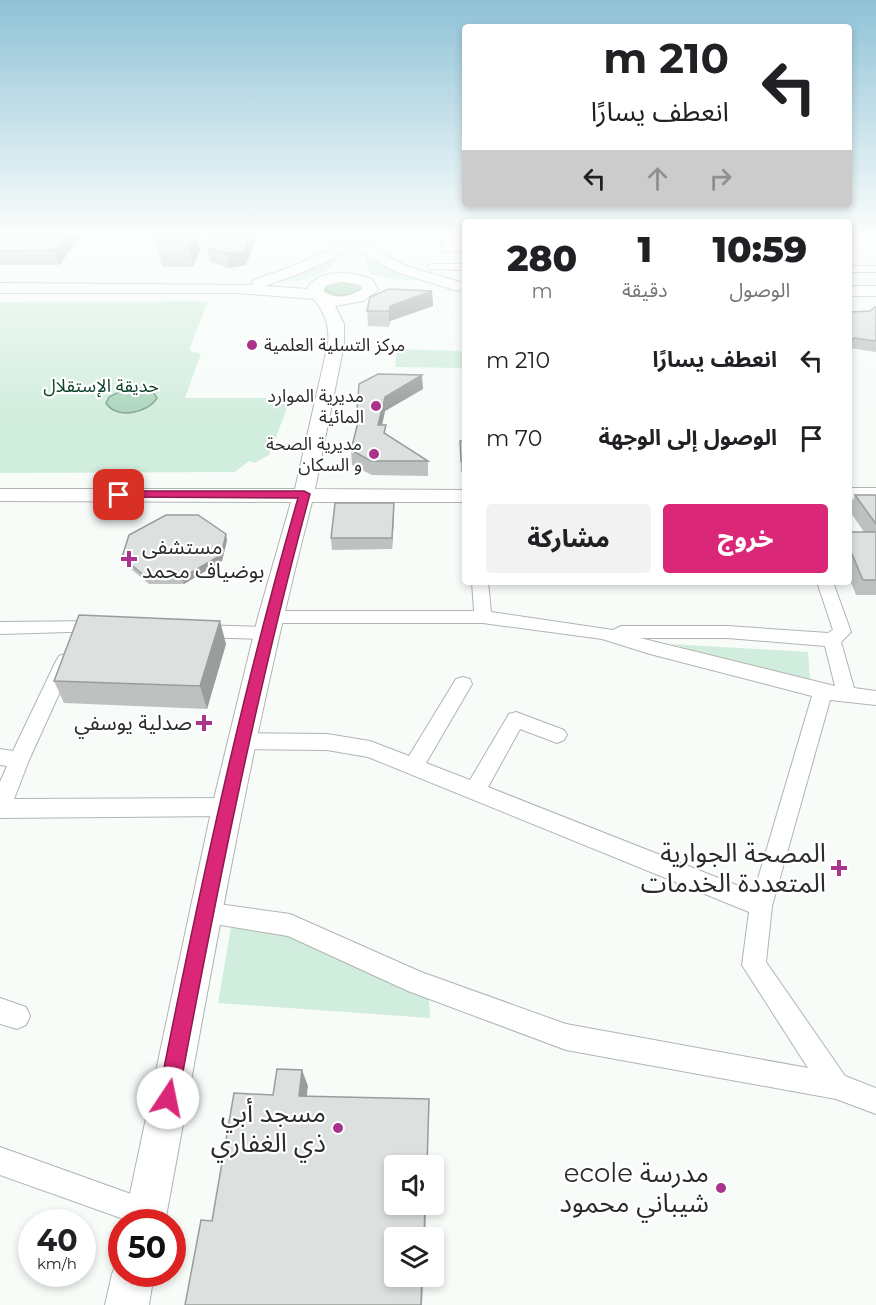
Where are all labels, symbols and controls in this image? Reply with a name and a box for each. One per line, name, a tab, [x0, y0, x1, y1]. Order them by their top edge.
text: 210 m	[603, 32, 729, 84]
icon: left	[750, 48, 828, 126]
text: انعطف يسارًا	[591, 95, 729, 128]
icon: left	[578, 162, 611, 195]
icon: ahead	[641, 162, 674, 195]
icon: right	[704, 162, 737, 195]
text: 1	[638, 227, 652, 271]
text: 10:59	[712, 227, 807, 271]
text: 280	[507, 236, 577, 280]
text: دقيقة	[622, 278, 668, 302]
text: الوصول	[729, 278, 790, 302]
text: m	[531, 279, 553, 303]
place label: مركز التسلية العلمية	[264, 334, 405, 356]
marker: مركز التسلية العلمية	[245, 338, 259, 352]
icon: left	[795, 344, 828, 377]
text: انعطف يسارًا	[653, 346, 777, 373]
text: 210 m	[486, 347, 550, 374]
park label: حديقة الإستقلال	[43, 375, 159, 398]
place label: مديرية الموارد المائية	[267, 385, 364, 428]
marker: مديرية الموارد المائية	[369, 399, 383, 413]
icon: arrive	[795, 422, 828, 455]
text: الوصول إلى الوجهة	[598, 424, 777, 451]
text: 70 m	[486, 425, 542, 452]
place label: مديرية الصحة و السكان	[266, 433, 362, 476]
marker: مديرية الصحة و السكان	[367, 447, 381, 461]
pin	[93, 469, 144, 520]
icon: arrive	[102, 478, 135, 511]
button: مشاركة	[486, 504, 651, 573]
button: خروج	[663, 504, 828, 573]
place label: مستشفى بوضياف محمد	[142, 534, 264, 583]
marker: مستشفى بوضياف محمد	[120, 550, 138, 568]
place label: صدلية يوسفي	[74, 710, 192, 739]
marker: صدلية يوسفي	[197, 716, 211, 730]
place label: المصحة الجوارية المتعددة الخدمات	[641, 837, 826, 899]
marker: المصحة الجوارية المتعددة الخدمات	[830, 859, 848, 877]
position arrow	[136, 1066, 200, 1130]
place label: مسجد أبي ذي الغفاري	[211, 1097, 326, 1163]
marker: مسجد أبي ذي الغفاري	[331, 1121, 345, 1135]
map controls	[384, 1155, 444, 1287]
button: sound	[384, 1155, 444, 1215]
place label: ecole مدرسة شيباني محمود	[560, 1157, 709, 1223]
marker: ecole مدرسة شيباني محمود	[714, 1181, 728, 1195]
speed limit sign: 50	[108, 1209, 186, 1287]
text: 40	[36, 1222, 78, 1259]
button: layers	[384, 1227, 444, 1287]
text: km/h	[37, 1254, 77, 1273]

